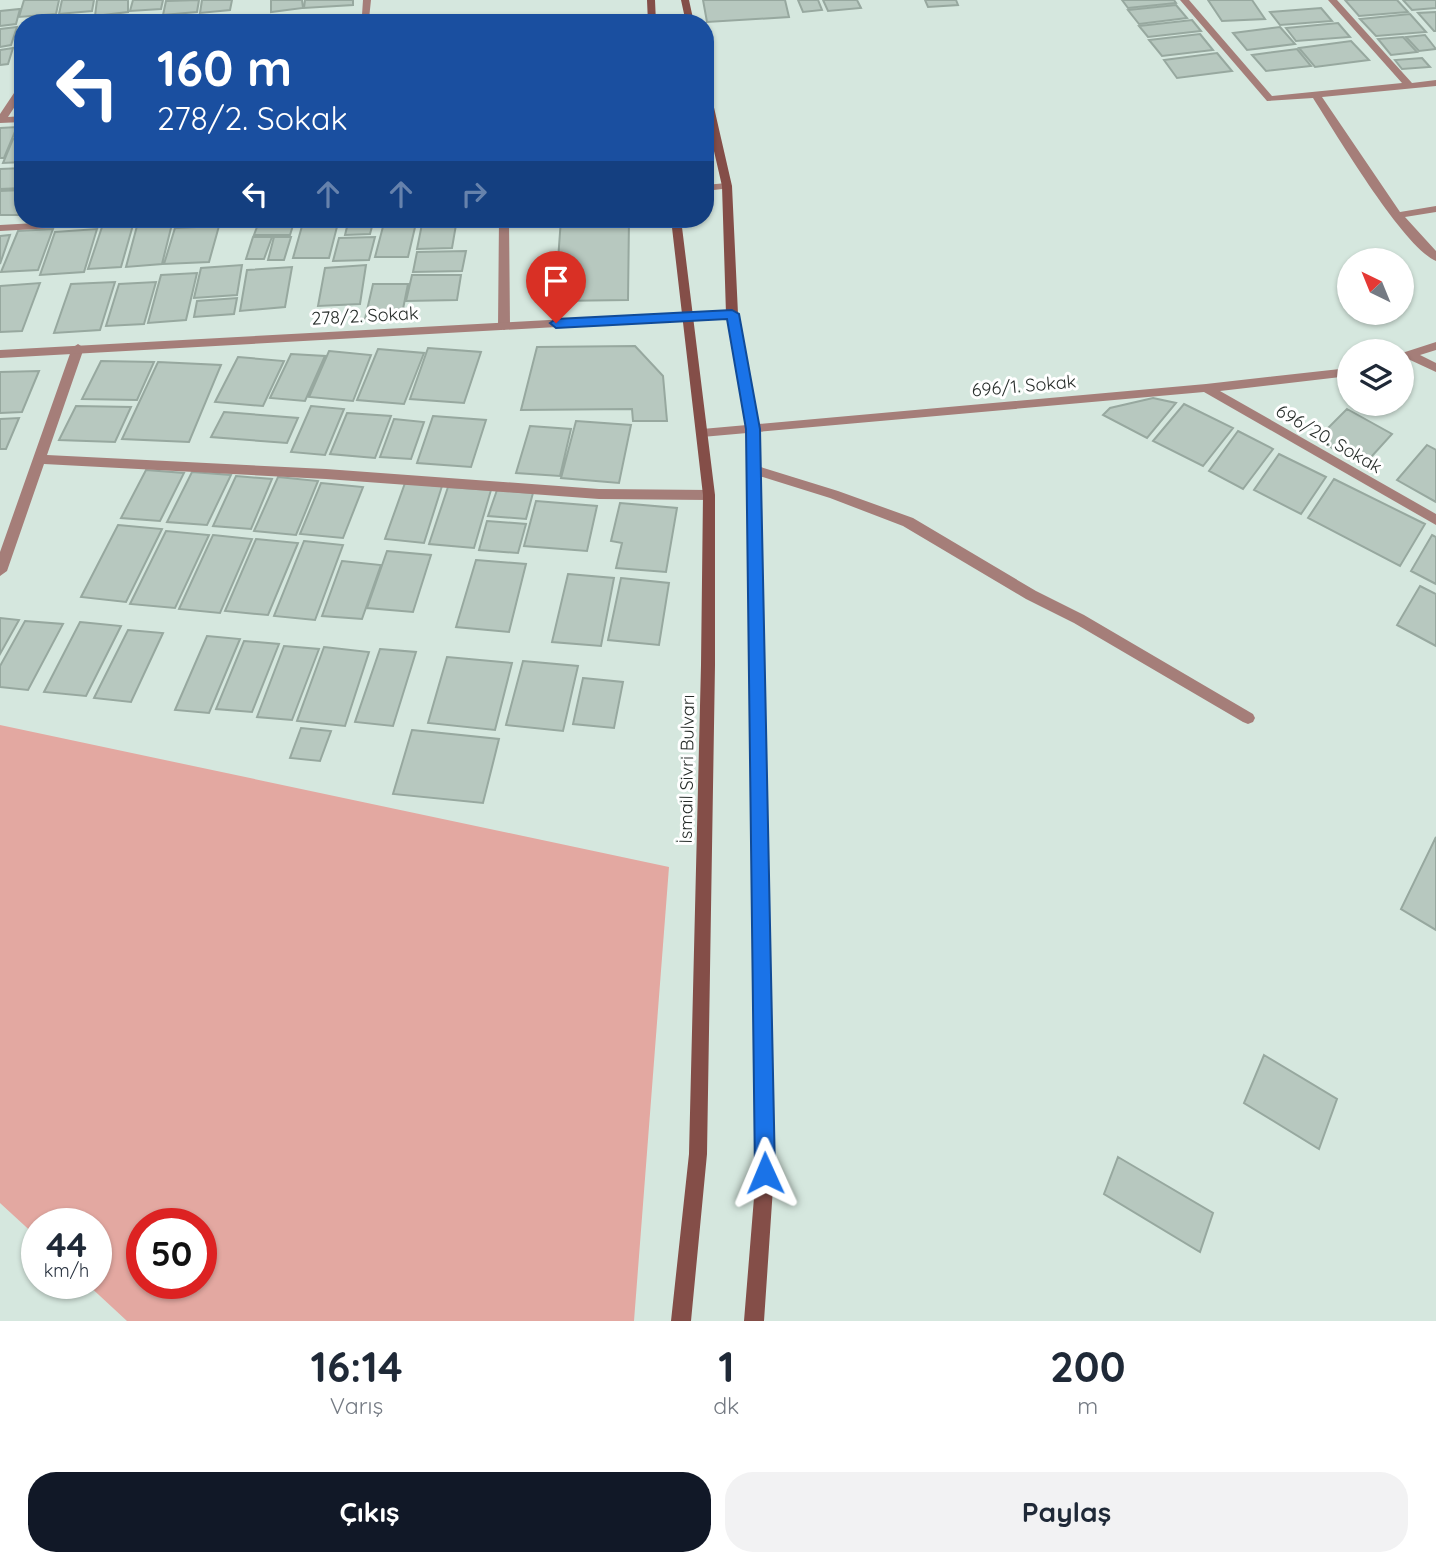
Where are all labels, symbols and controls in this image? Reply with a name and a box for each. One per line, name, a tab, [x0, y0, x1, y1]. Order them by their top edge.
text: 160 m	[157, 37, 292, 98]
icon: left	[42, 42, 133, 133]
text: 278/2. Sokak	[157, 98, 348, 138]
icon: left	[236, 175, 274, 213]
icon: ahead	[309, 175, 347, 213]
icon: ahead	[382, 175, 420, 213]
icon: right	[455, 175, 493, 213]
north arrow	[1337, 248, 1414, 326]
map controls	[1337, 248, 1414, 416]
pin	[526, 251, 586, 323]
icon: arrive	[537, 262, 575, 300]
street label: 278/2. Sokak	[311, 301, 419, 330]
button: layers	[1337, 339, 1414, 416]
street label: 696/1. Sokak	[971, 369, 1077, 402]
street label: 696/20. Sokak	[1272, 399, 1386, 478]
street label: İsmail Sivri Bulvarı	[674, 694, 699, 844]
position arrow	[728, 1136, 802, 1210]
speed limit sign: 50	[126, 1208, 217, 1299]
text: 44	[46, 1222, 87, 1266]
text: km/h	[44, 1259, 89, 1282]
text: 16:14	[311, 1340, 403, 1393]
text: 1	[718, 1340, 734, 1393]
text: 200	[1050, 1340, 1125, 1393]
text: Varış	[330, 1391, 383, 1420]
text: dk	[713, 1391, 739, 1420]
text: m	[1077, 1391, 1098, 1420]
button: Çıkış	[28, 1472, 711, 1552]
button: Paylaş	[725, 1472, 1408, 1552]

